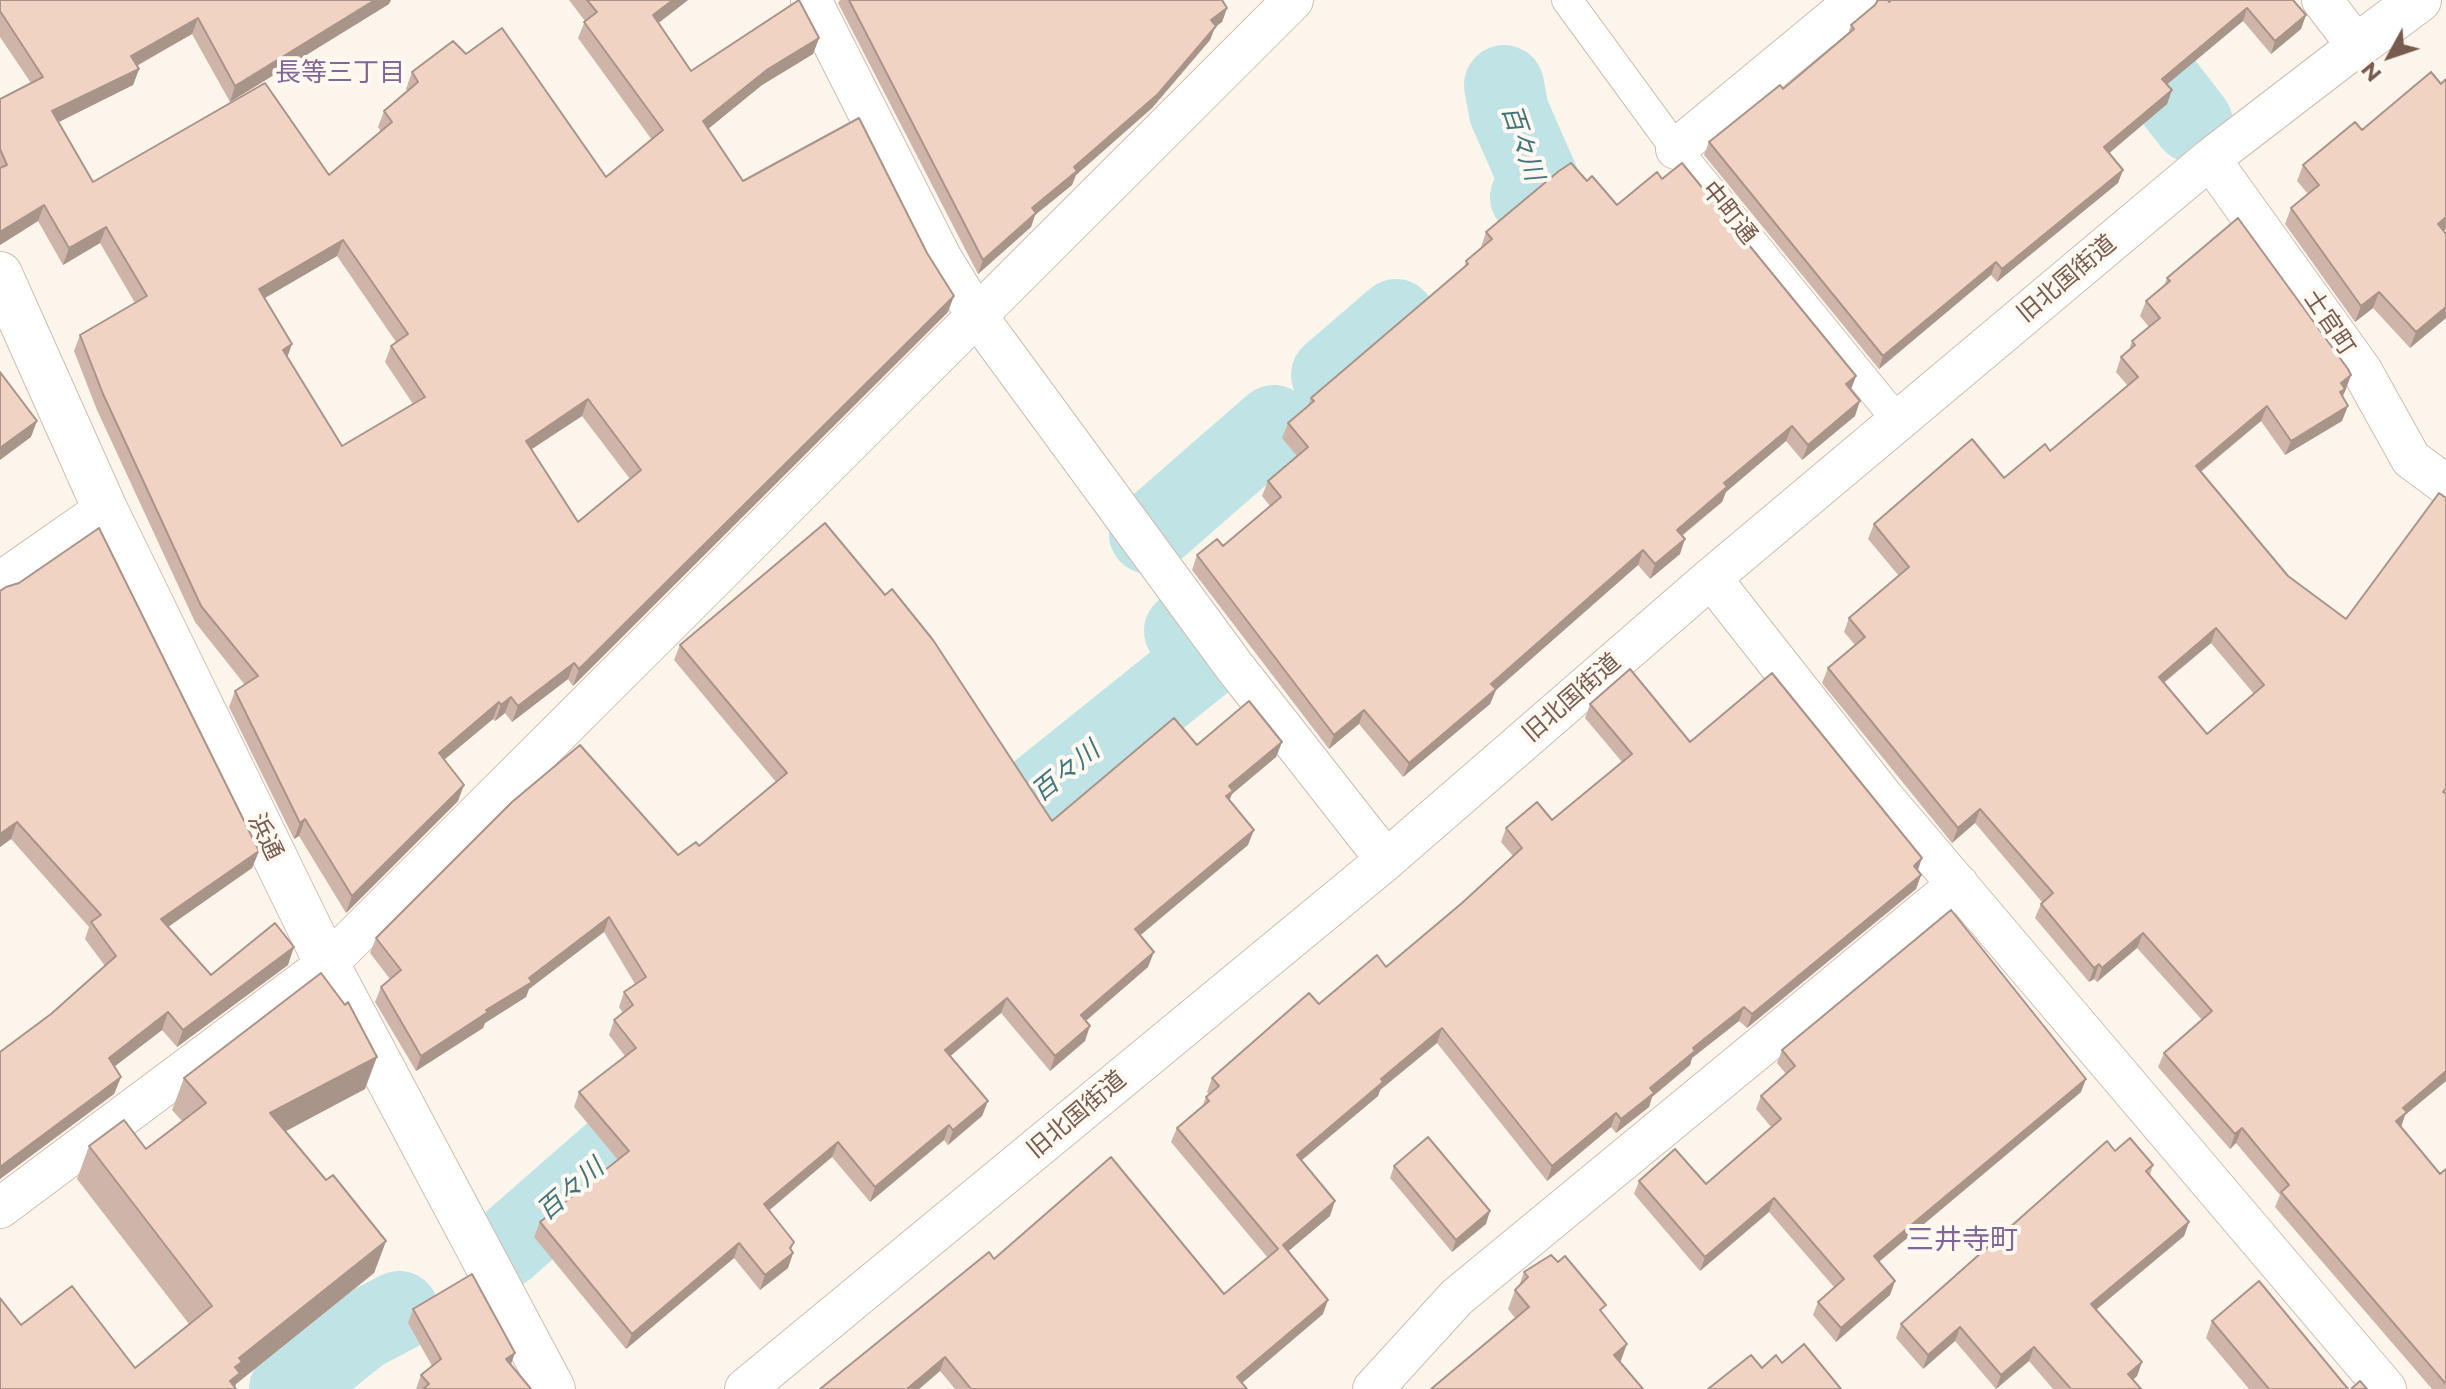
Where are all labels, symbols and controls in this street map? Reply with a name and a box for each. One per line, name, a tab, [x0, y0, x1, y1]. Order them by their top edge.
north arrow	[2350, 16, 2430, 96]
text: N	[2355, 56, 2387, 87]
district label: 長等三丁目	[275, 57, 405, 89]
water label: 百々川	[1495, 101, 1549, 185]
street label: 中町通	[1695, 176, 1763, 250]
street label: 旧北国街道	[2012, 229, 2122, 329]
street label: 士官町	[2297, 285, 2361, 361]
street label: 旧北国街道	[1517, 648, 1627, 748]
water label: 百々川	[1026, 735, 1106, 809]
street label: 浜通	[242, 809, 288, 865]
street label: 旧北国街道	[1022, 1065, 1132, 1165]
water label: 百々川	[531, 1153, 611, 1227]
district label: 三井寺町	[1906, 1224, 2018, 1258]

